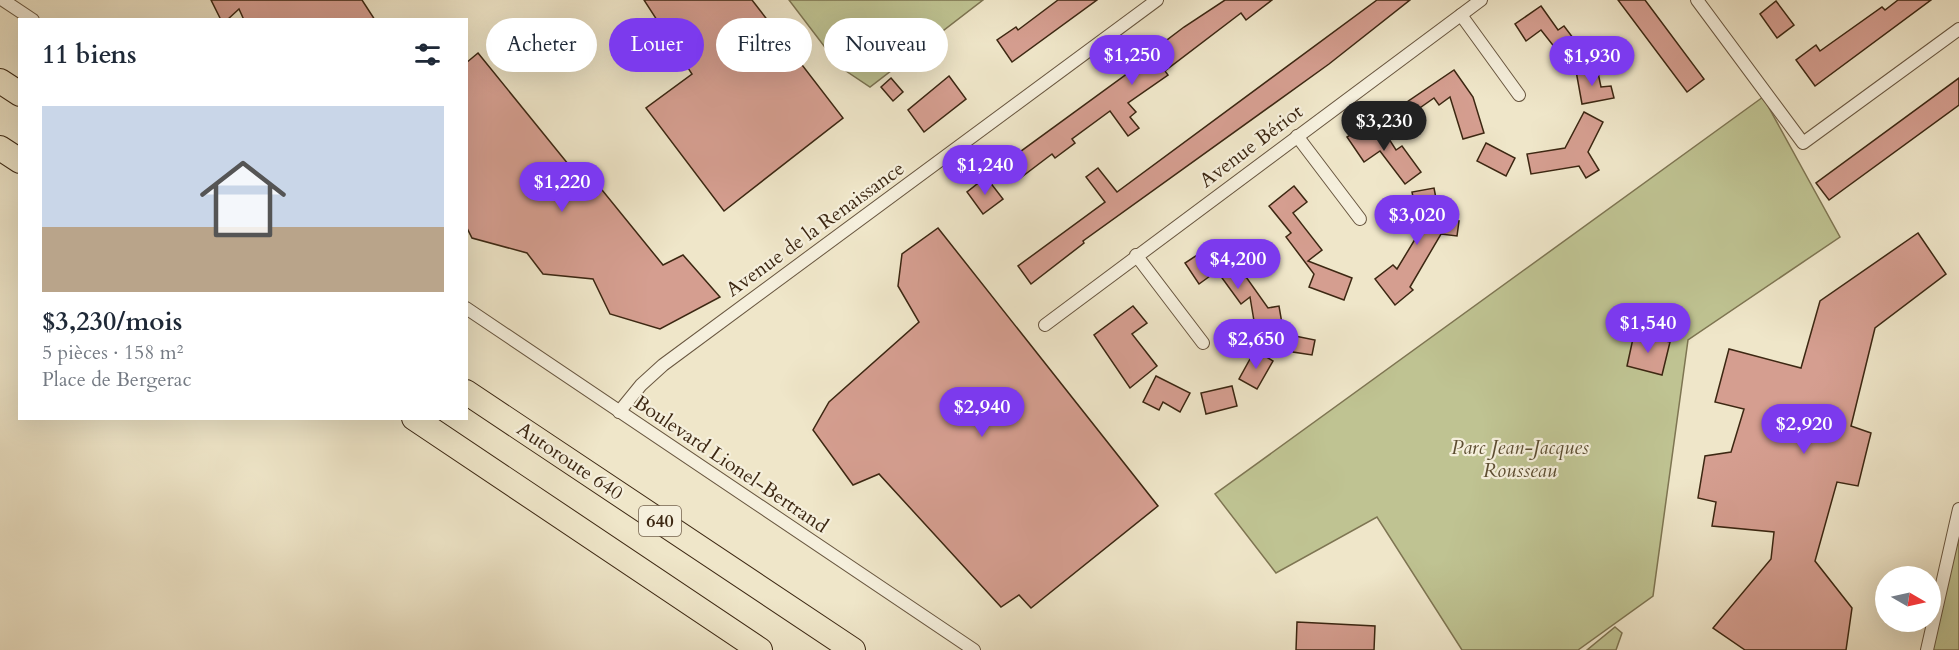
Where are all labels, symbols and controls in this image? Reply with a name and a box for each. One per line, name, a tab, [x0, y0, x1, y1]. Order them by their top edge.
chip: Acheter	[486, 18, 597, 72]
chip: Louer	[609, 18, 704, 72]
chip: Filtres	[716, 18, 812, 72]
chip: Nouveau	[824, 18, 948, 72]
pin: $1,250	[1083, 35, 1181, 86]
pin: $1,930	[1543, 36, 1641, 87]
text: 11 biens	[42, 37, 137, 72]
icon: filters	[411, 38, 444, 71]
text: $1,250	[1103, 41, 1161, 68]
text: $1,930	[1563, 42, 1621, 69]
street label: Avenue Bériot	[1194, 98, 1309, 194]
pin: $3,230	[1335, 101, 1433, 152]
text: $3,230	[1355, 107, 1413, 134]
icon: home	[189, 145, 297, 253]
pin: $1,240	[936, 145, 1034, 196]
text: $1,240	[956, 151, 1014, 178]
street label: Avenue de la Renaissance	[720, 155, 910, 303]
pin: $1,220	[513, 162, 611, 213]
text: $1,220	[533, 168, 591, 195]
pin: $3,020	[1368, 195, 1466, 246]
text: $3,020	[1388, 201, 1446, 228]
pin: $4,200	[1189, 239, 1287, 290]
text: $4,200	[1209, 245, 1267, 272]
pin: $1,540	[1599, 303, 1697, 354]
text: $3,230/mois	[42, 304, 182, 339]
text: $1,540	[1619, 309, 1677, 336]
pin: $2,650	[1207, 319, 1305, 370]
text: $2,650	[1227, 325, 1285, 352]
text: 5 pièces · 158 m²	[42, 339, 183, 366]
text: Place de Bergerac	[42, 366, 192, 393]
pin: $2,940	[933, 387, 1031, 438]
street label: Boulevard Lionel-Bertrand	[629, 389, 834, 539]
text: $2,940	[953, 393, 1011, 420]
pin: $2,920	[1755, 404, 1853, 455]
text: $2,920	[1775, 410, 1833, 437]
street label: Autoroute 640	[511, 415, 629, 507]
park label: Parc Jean-Jacques Rousseau	[1451, 434, 1589, 484]
road number: 640	[639, 506, 681, 536]
north arrow	[1875, 566, 1941, 632]
map controls	[1875, 566, 1941, 632]

